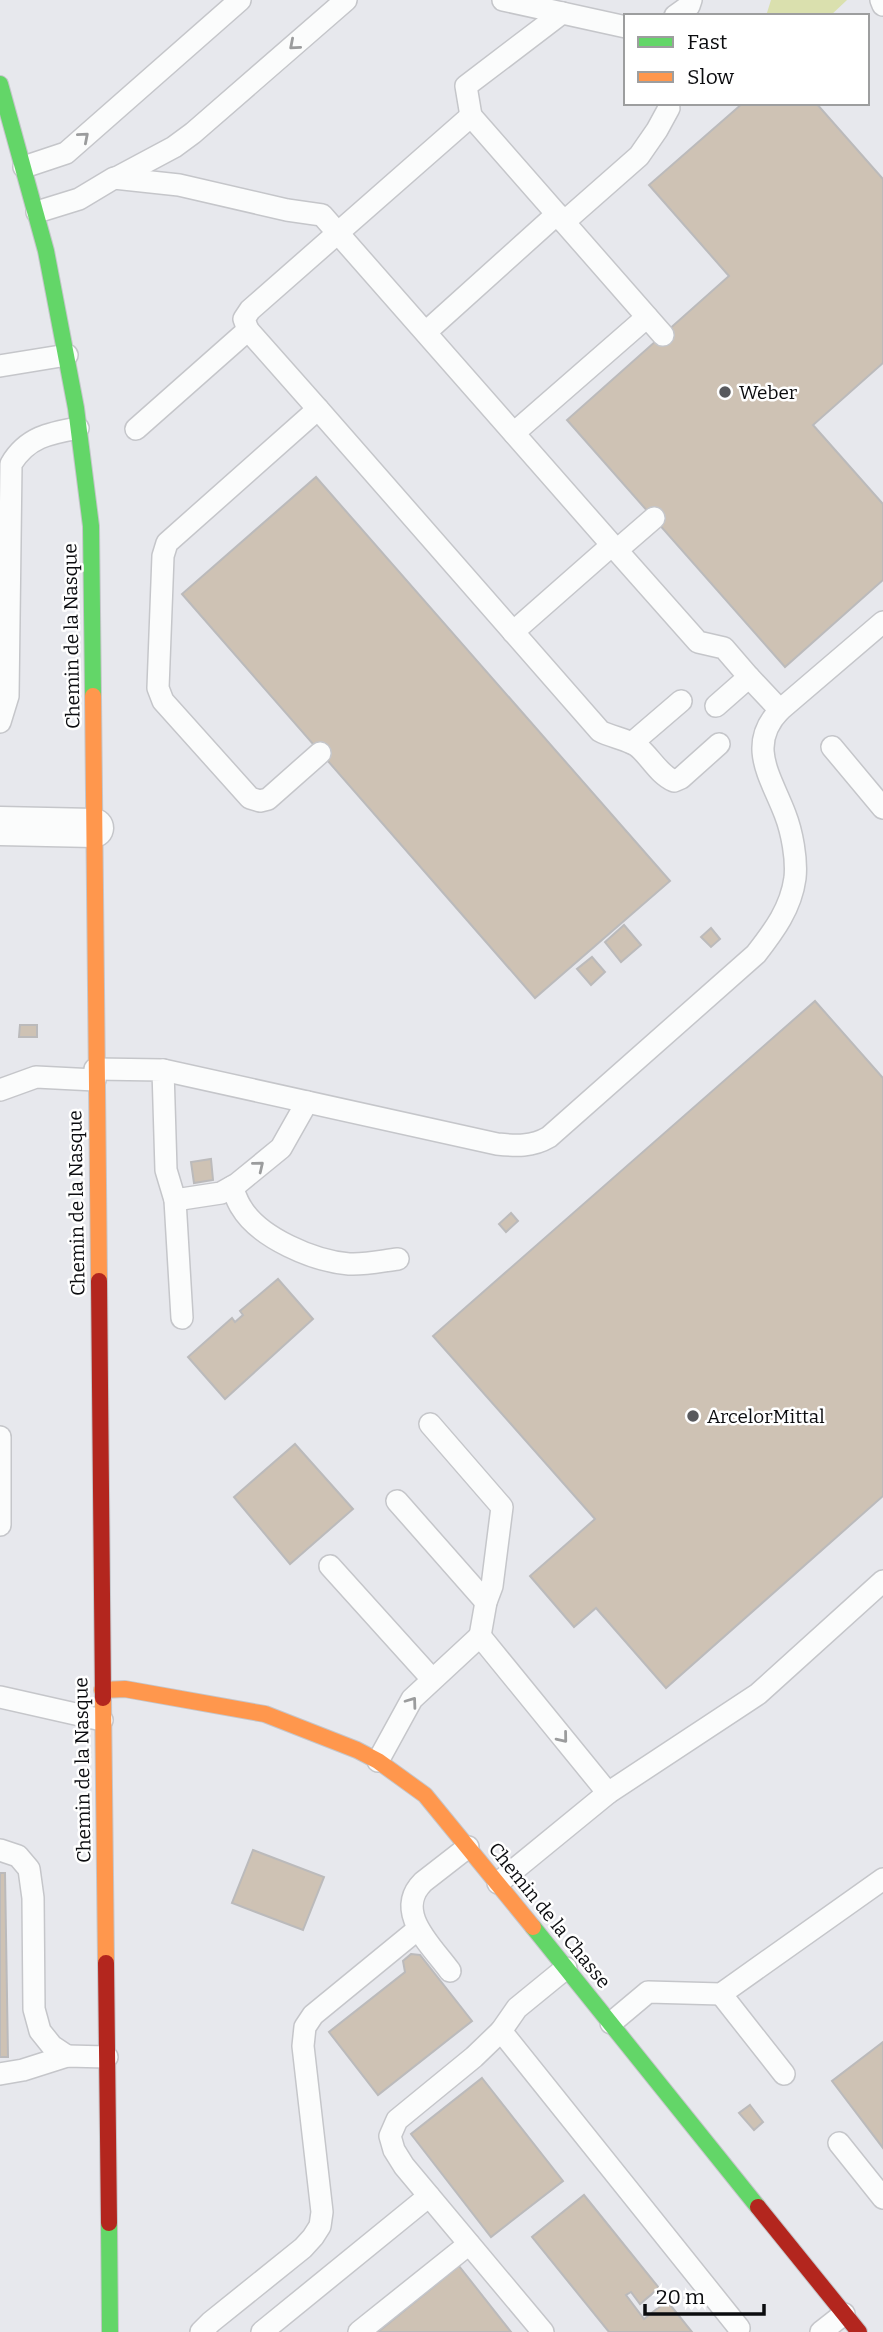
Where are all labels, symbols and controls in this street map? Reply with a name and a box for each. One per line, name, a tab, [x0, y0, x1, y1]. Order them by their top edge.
legend	[624, 14, 869, 105]
text: Fast	[687, 29, 728, 55]
one-way arrow	[290, 37, 303, 49]
text: Slow	[687, 64, 734, 90]
one-way arrow	[76, 133, 89, 145]
place label: Weber	[739, 381, 798, 404]
marker: Weber	[717, 384, 733, 400]
street label: Chemin de la Nasque	[58, 543, 85, 729]
street label: Chemin de la Nasque	[63, 1110, 90, 1296]
one-way arrow	[251, 1162, 263, 1175]
place label: ArcelorMittal	[707, 1405, 825, 1428]
marker: ArcelorMittal	[685, 1408, 701, 1424]
street label: Chemin de la Nasque	[69, 1677, 96, 1863]
one-way arrow	[403, 1697, 416, 1710]
one-way arrow	[555, 1730, 567, 1743]
street label: Chemin de la Chasse	[484, 1838, 615, 1993]
scale bar	[645, 2272, 764, 2316]
text: 20 m	[656, 2284, 705, 2310]

